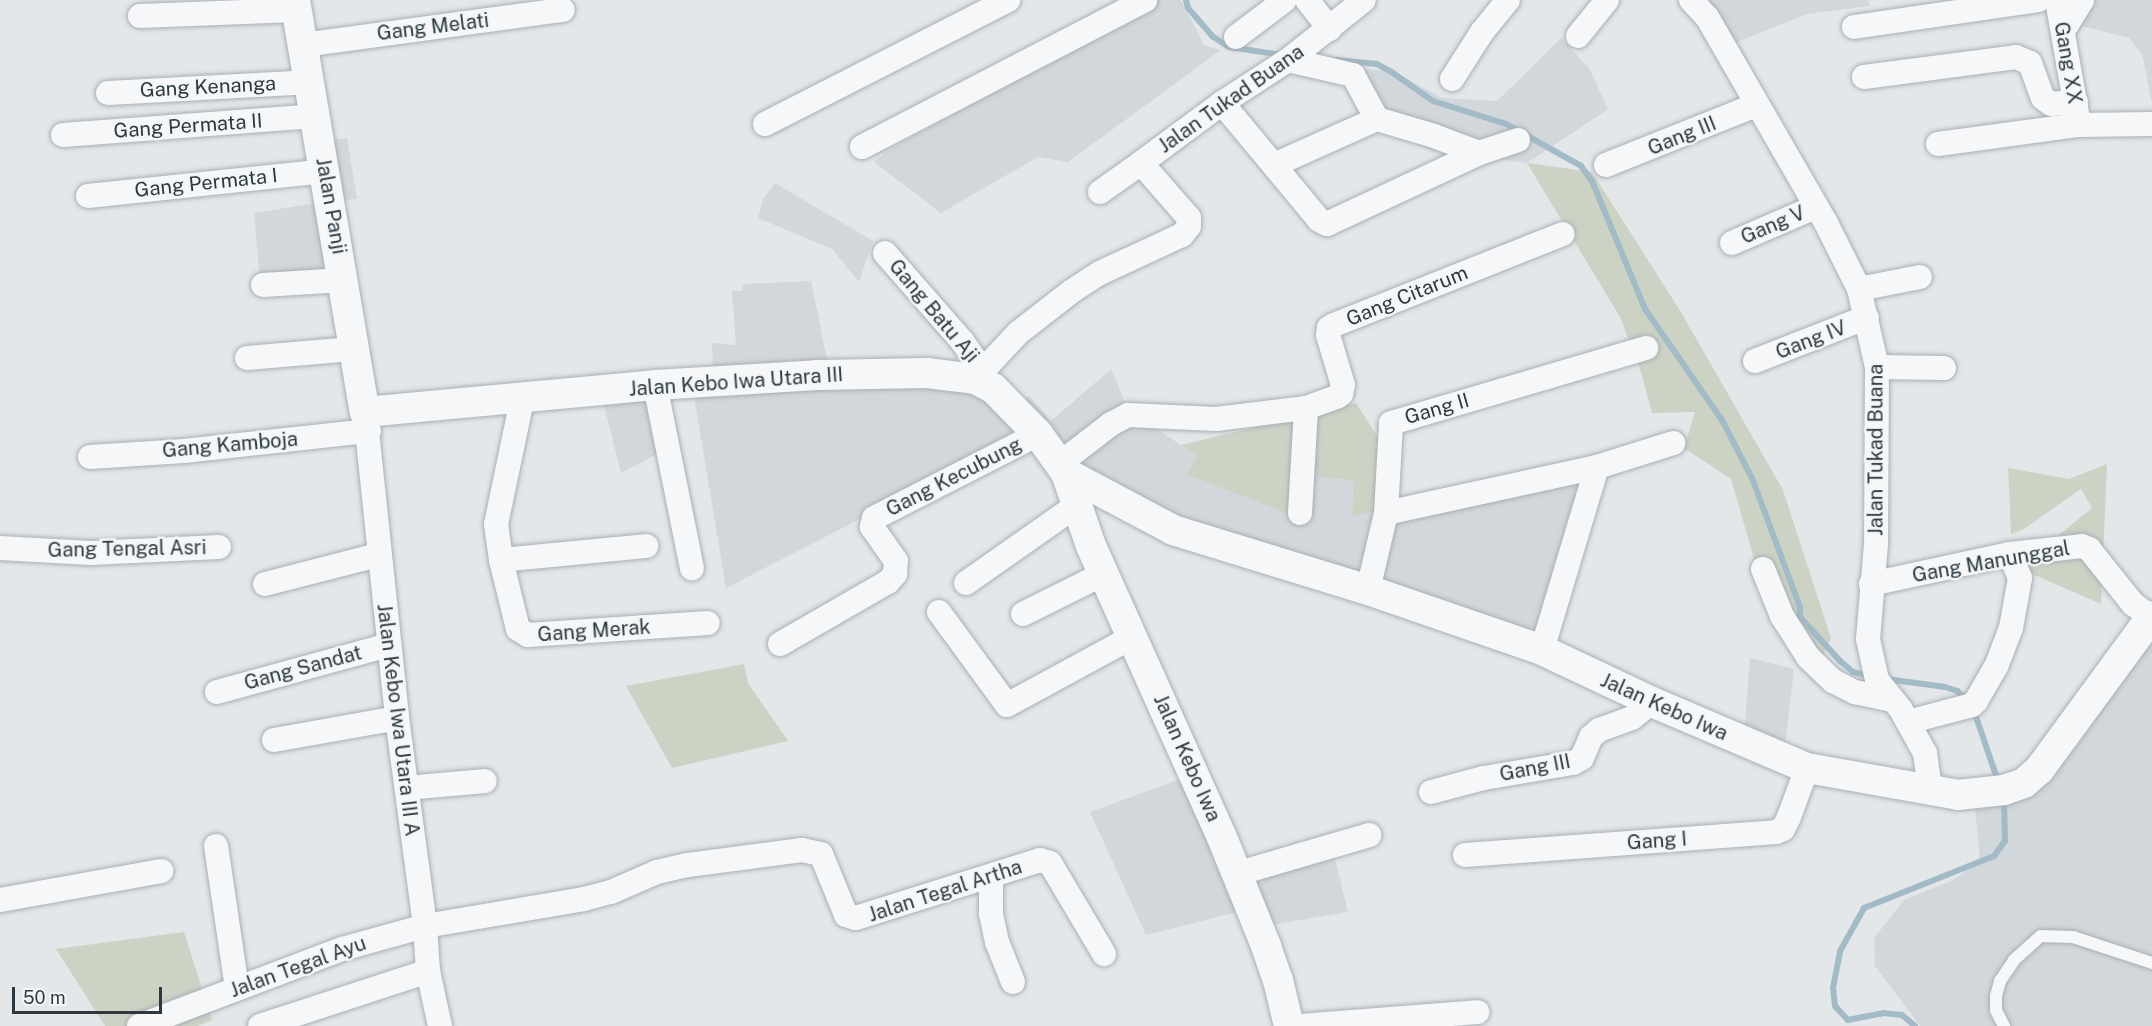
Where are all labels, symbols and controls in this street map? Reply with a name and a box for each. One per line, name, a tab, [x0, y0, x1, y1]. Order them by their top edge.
street label: Gang Melati	[376, 8, 490, 46]
street label: Gang XX	[2049, 20, 2087, 106]
street label: Jalan Tukad Buana	[1154, 40, 1308, 158]
street label: Gang Kenanga	[139, 71, 277, 103]
street label: Gang Permata II	[113, 109, 263, 143]
street label: Gang III	[1644, 111, 1720, 161]
street label: Jalan Panji	[311, 156, 351, 256]
street label: Gang Permata I	[133, 164, 279, 202]
street label: Gang V	[1737, 201, 1809, 249]
street label: Gang Batu Aji	[884, 255, 984, 367]
street label: Gang Citarum	[1343, 261, 1471, 331]
street label: Gang IV	[1772, 316, 1850, 364]
street label: Jalan Kebo Iwa Utara III	[628, 363, 844, 401]
street label: Jalan Tukad Buana	[1864, 364, 1888, 536]
street label: Gang II	[1402, 388, 1472, 430]
street label: Gang Kamboja	[161, 427, 299, 463]
street label: Gang Kecubung	[882, 432, 1026, 522]
street label: Gang Tengal Asri	[47, 536, 207, 562]
street label: Gang Manunggal	[1910, 536, 2072, 588]
street label: Jalan Kebo Iwa Utara III A	[372, 602, 424, 838]
street label: Gang Merak	[537, 615, 651, 647]
street label: Gang Sandat	[242, 641, 364, 695]
street label: Jalan Kebo Iwa	[1597, 668, 1731, 746]
street label: Jalan Kebo Iwa	[1148, 691, 1226, 825]
street label: Gang III	[1498, 749, 1572, 787]
street label: Gang I	[1626, 827, 1688, 855]
street label: Jalan Tegal Artha	[865, 855, 1025, 927]
street label: Jalan Tegal Ayu	[227, 931, 369, 1003]
scale bar	[15, 975, 165, 1013]
text: 50 m	[23, 987, 66, 1008]

